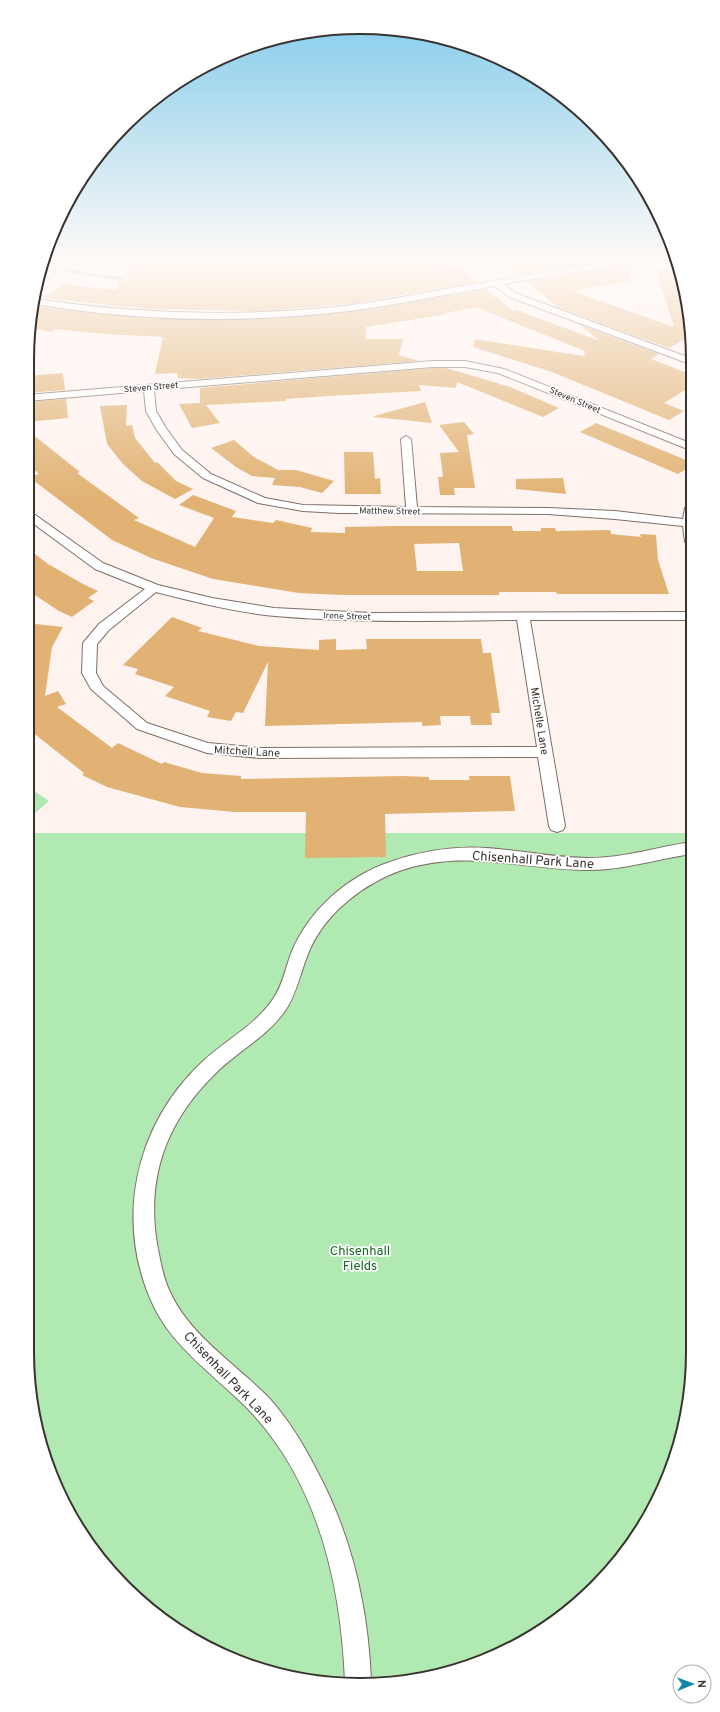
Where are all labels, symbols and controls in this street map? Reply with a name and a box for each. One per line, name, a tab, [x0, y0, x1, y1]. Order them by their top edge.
street label: Steven Street	[123, 380, 179, 395]
street label: Steven Street	[547, 385, 602, 416]
street label: Matthew Street	[359, 505, 421, 518]
street label: Irene Street	[323, 610, 371, 623]
street label: Michelle Lane	[527, 686, 551, 756]
street label: Mitchell Lane	[214, 743, 280, 761]
street label: Chisenhall Park Lane	[471, 849, 594, 873]
park label: Chisenhall Fields	[330, 1244, 390, 1275]
street label: Chisenhall Park Lane	[179, 1329, 276, 1428]
north arrow	[672, 1664, 712, 1704]
text: N	[694, 1680, 708, 1688]

